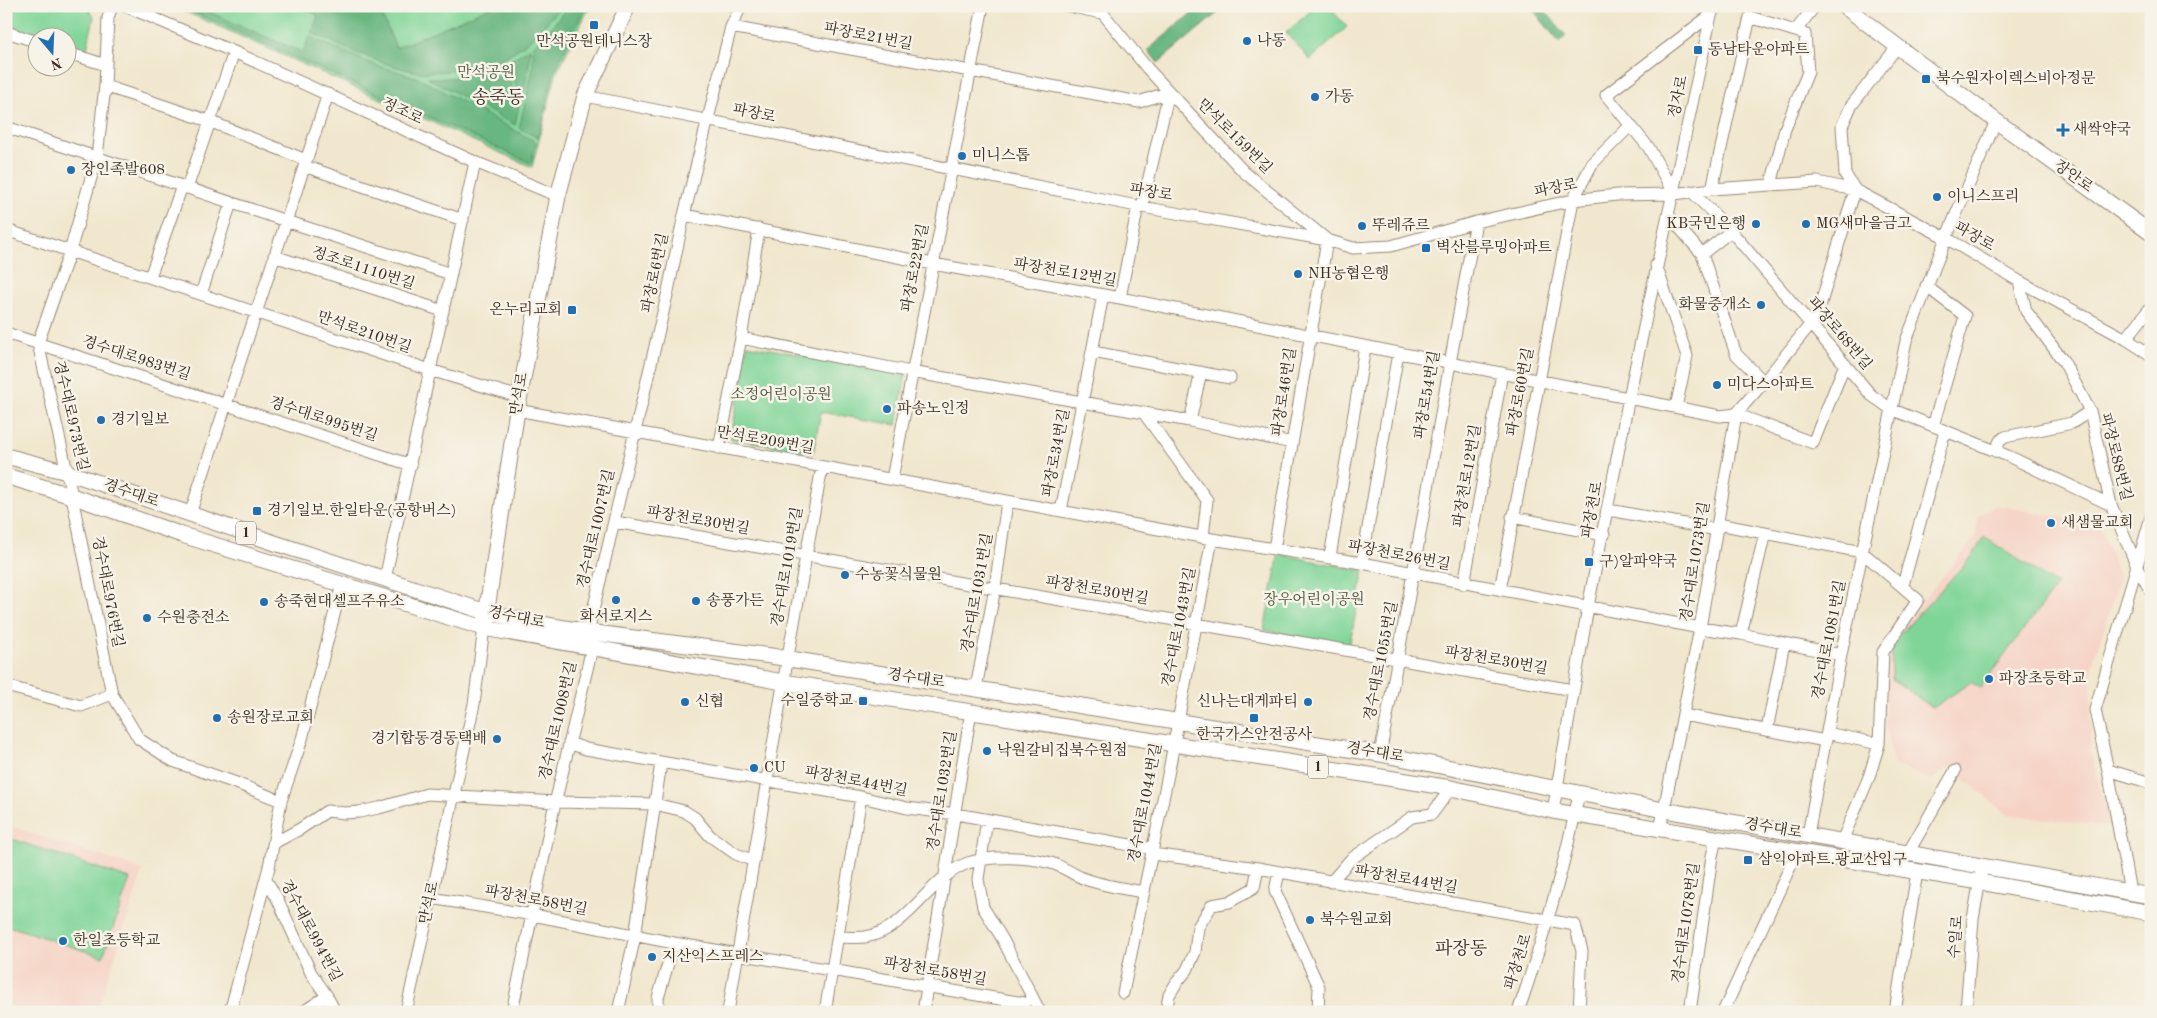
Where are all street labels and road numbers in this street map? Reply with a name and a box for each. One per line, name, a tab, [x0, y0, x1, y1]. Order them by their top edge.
street label: 파장로21번길	[822, 19, 914, 53]
street label: 정자로	[1665, 73, 1691, 120]
street label: 정조로	[379, 94, 426, 128]
street label: 만석로159번길	[1194, 95, 1276, 177]
street label: 파장로	[731, 100, 778, 126]
street label: 장안로	[2051, 157, 2097, 196]
street label: 파장로	[1533, 175, 1579, 201]
street label: 파장로	[1128, 180, 1175, 204]
street label: 파장로	[1951, 218, 1998, 255]
street label: 파장로22번길	[898, 222, 932, 314]
street label: 파장로6번길	[638, 231, 672, 314]
street label: 정조로1110번길	[310, 243, 417, 293]
street label: 파장천로12번길	[1012, 255, 1118, 289]
street label: 파장로68번길	[1804, 293, 1875, 373]
street label: 만석로210번길	[315, 308, 414, 356]
street label: 경수대로983번길	[80, 332, 193, 384]
street label: 파장로46번길	[1269, 346, 1299, 438]
street label: 파장로60번길	[1503, 346, 1537, 438]
street label: 파장로54번길	[1411, 349, 1443, 441]
street label: 경수대로973번길	[50, 359, 92, 473]
street label: 만석로	[507, 370, 531, 417]
street label: 경수대로995번길	[267, 393, 380, 445]
street label: 파장로34번길	[1039, 407, 1073, 499]
street label: 파장로88번길	[2097, 411, 2135, 502]
street label: 만석로209번길	[715, 423, 815, 457]
street label: 파장천로12번길	[1450, 423, 1484, 529]
street label: 경수대로1007번길	[574, 468, 618, 590]
street label: 경수대로	[101, 476, 162, 511]
street label: 파장천로	[1578, 479, 1606, 540]
street label: 경수대로1073번길	[1677, 500, 1713, 623]
street label: 파장천로30번길	[645, 503, 751, 537]
street label: 경수대로1019번길	[768, 505, 806, 628]
road number: 1	[236, 522, 256, 544]
street label: 경수대로1031번길	[958, 531, 996, 654]
street label: 경수대로976번길	[89, 535, 127, 649]
street label: 파장천로26번길	[1346, 537, 1452, 573]
street label: 경수대로1043번길	[1159, 565, 1199, 688]
street label: 파장천로30번길	[1044, 573, 1150, 607]
street label: 경수대로1081번길	[1809, 578, 1849, 701]
street label: 경수대로1055번길	[1361, 599, 1401, 722]
street label: 경수대로	[486, 603, 547, 631]
street label: 파장천로30번길	[1443, 643, 1549, 677]
street label: 경수대로1008번길	[536, 660, 580, 782]
street label: 경수대로	[886, 665, 947, 691]
street label: 경수대로1032번길	[924, 729, 960, 852]
street label: 경수대로	[1345, 739, 1406, 766]
street label: 경수대로1044번길	[1125, 741, 1165, 864]
road number: 1	[1308, 756, 1328, 779]
street label: 파장천로44번길	[803, 763, 909, 799]
street label: 경수대로	[1743, 815, 1804, 842]
street label: 경수대로1078번길	[1669, 861, 1703, 984]
street label: 파장천로44번길	[1353, 862, 1459, 896]
street label: 경수대로994번길	[277, 877, 345, 984]
street label: 만석로	[416, 879, 442, 926]
street label: 파장천로58번길	[483, 882, 589, 918]
street label: 수일로	[1946, 914, 1966, 959]
street label: 파장천로	[1501, 931, 1535, 992]
street label: 파장천로58번길	[882, 954, 988, 988]

